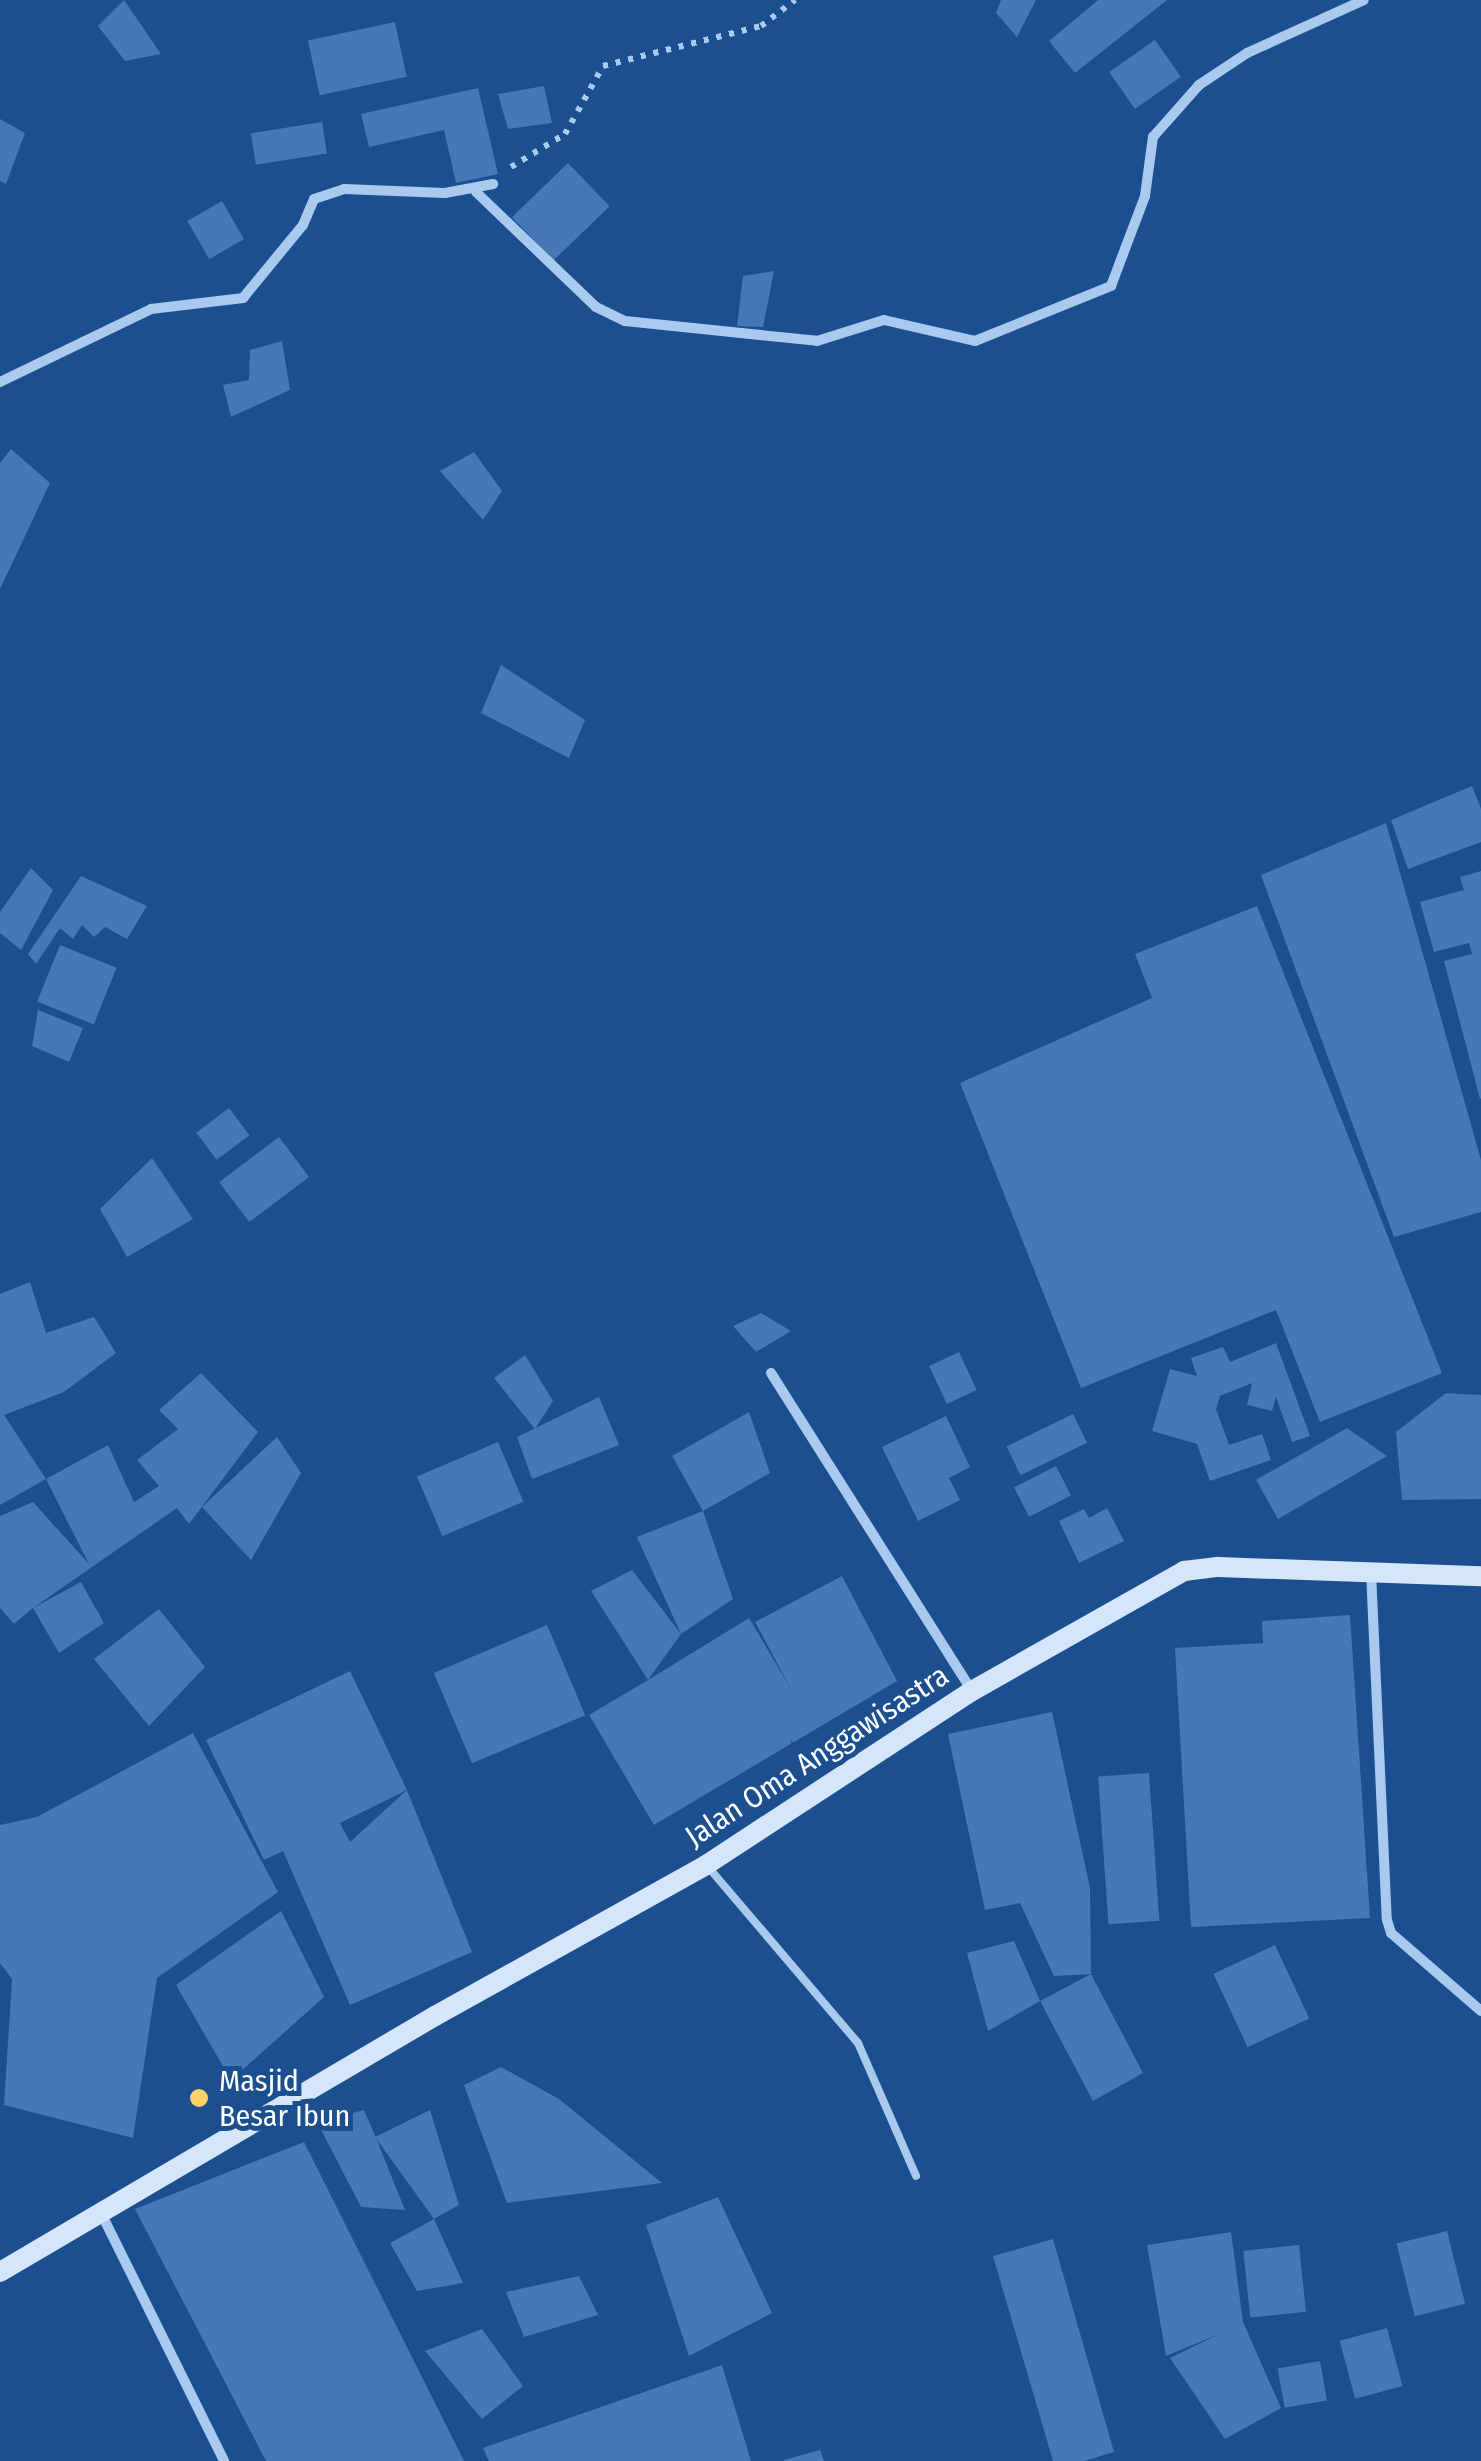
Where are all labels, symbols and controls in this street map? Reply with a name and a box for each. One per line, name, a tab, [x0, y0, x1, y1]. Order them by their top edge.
street label: Jalan Oma Anggawisastra	[679, 1657, 955, 1855]
place label: Masjid Besar Ibun	[219, 2063, 350, 2134]
marker: Masjid Besar Ibun	[188, 2087, 210, 2109]

